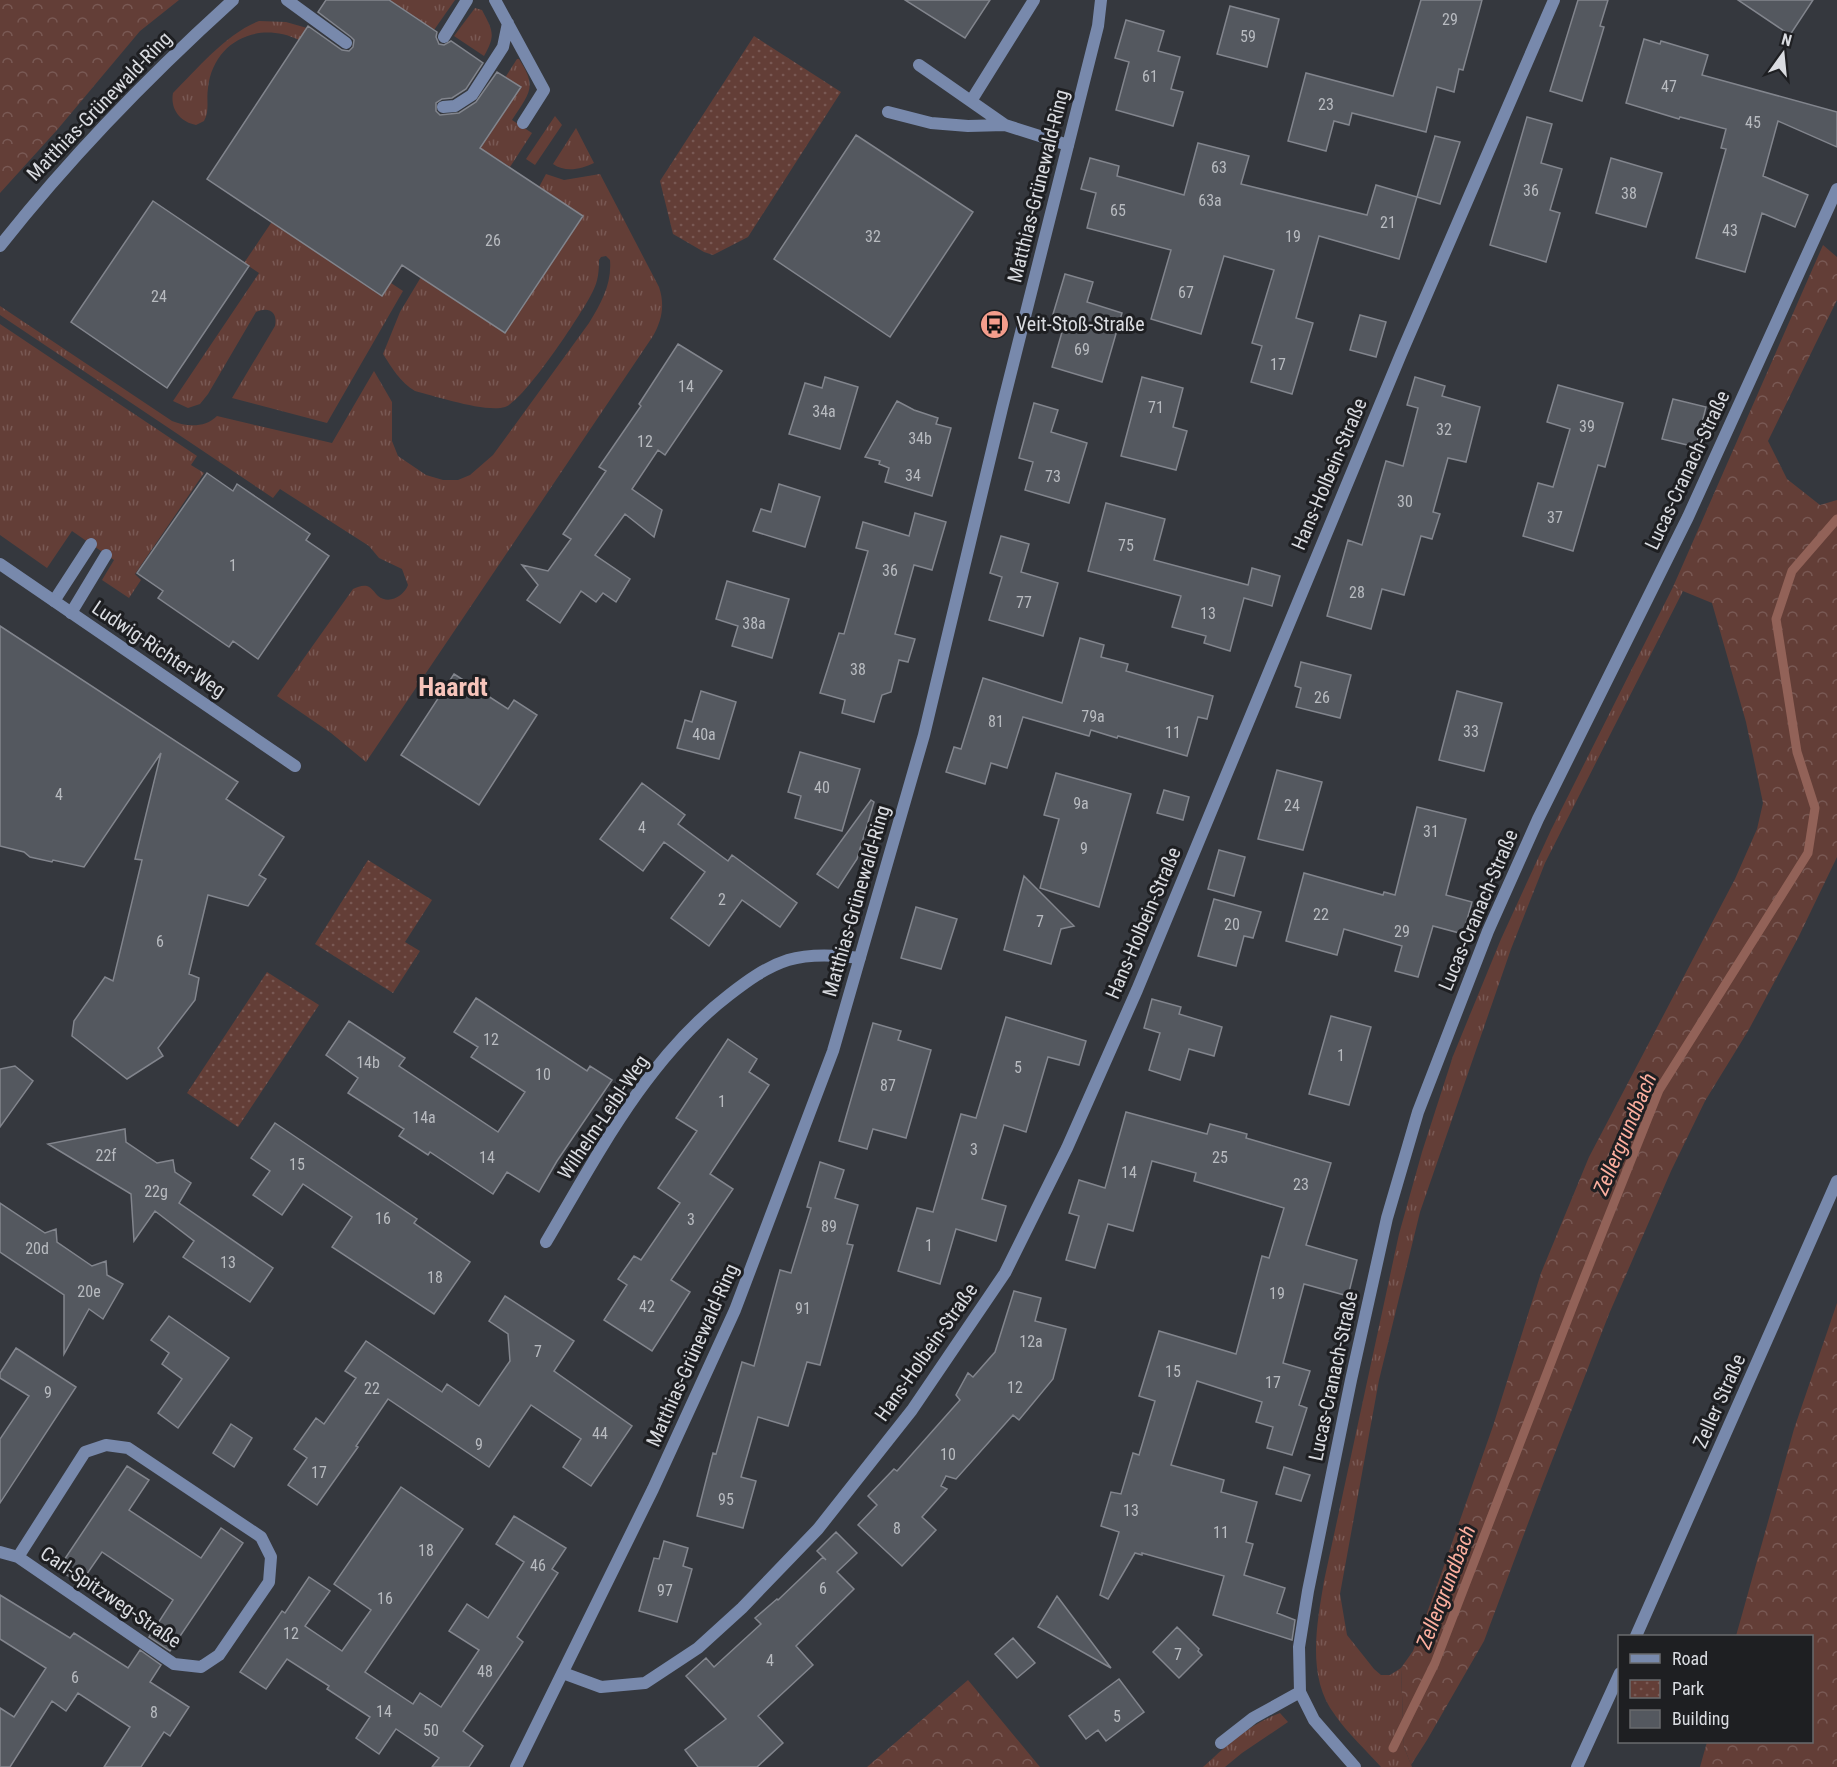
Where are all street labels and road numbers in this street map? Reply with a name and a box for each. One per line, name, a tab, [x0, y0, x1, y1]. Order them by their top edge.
street label: Matthias-Grünewald-Ring	[22, 26, 176, 186]
street label: Matthias-Grünewald-Ring	[1002, 87, 1074, 285]
street label: Lucas-Cranach-Straße	[1640, 387, 1734, 553]
street label: Hans-Holbein-Straße	[1286, 394, 1372, 554]
street label: Ludwig-Richter-Weg	[88, 596, 230, 702]
street label: Matthias-Grünewald-Ring	[817, 803, 895, 999]
street label: Lucas-Cranach-Straße	[1433, 826, 1523, 994]
street label: Hans-Holbein-Straße	[1100, 843, 1186, 1003]
street label: Wilhelm-Leibl-Weg	[552, 1050, 654, 1184]
street label: Matthias-Grünewald-Ring	[641, 1260, 743, 1450]
street label: Hans-Holbein-Straße	[870, 1278, 982, 1426]
street label: Lucas-Cranach-Straße	[1303, 1289, 1363, 1463]
street label: Zeller Straße	[1688, 1350, 1750, 1452]
street label: Carl-Spitzweg-Straße	[36, 1541, 186, 1653]

